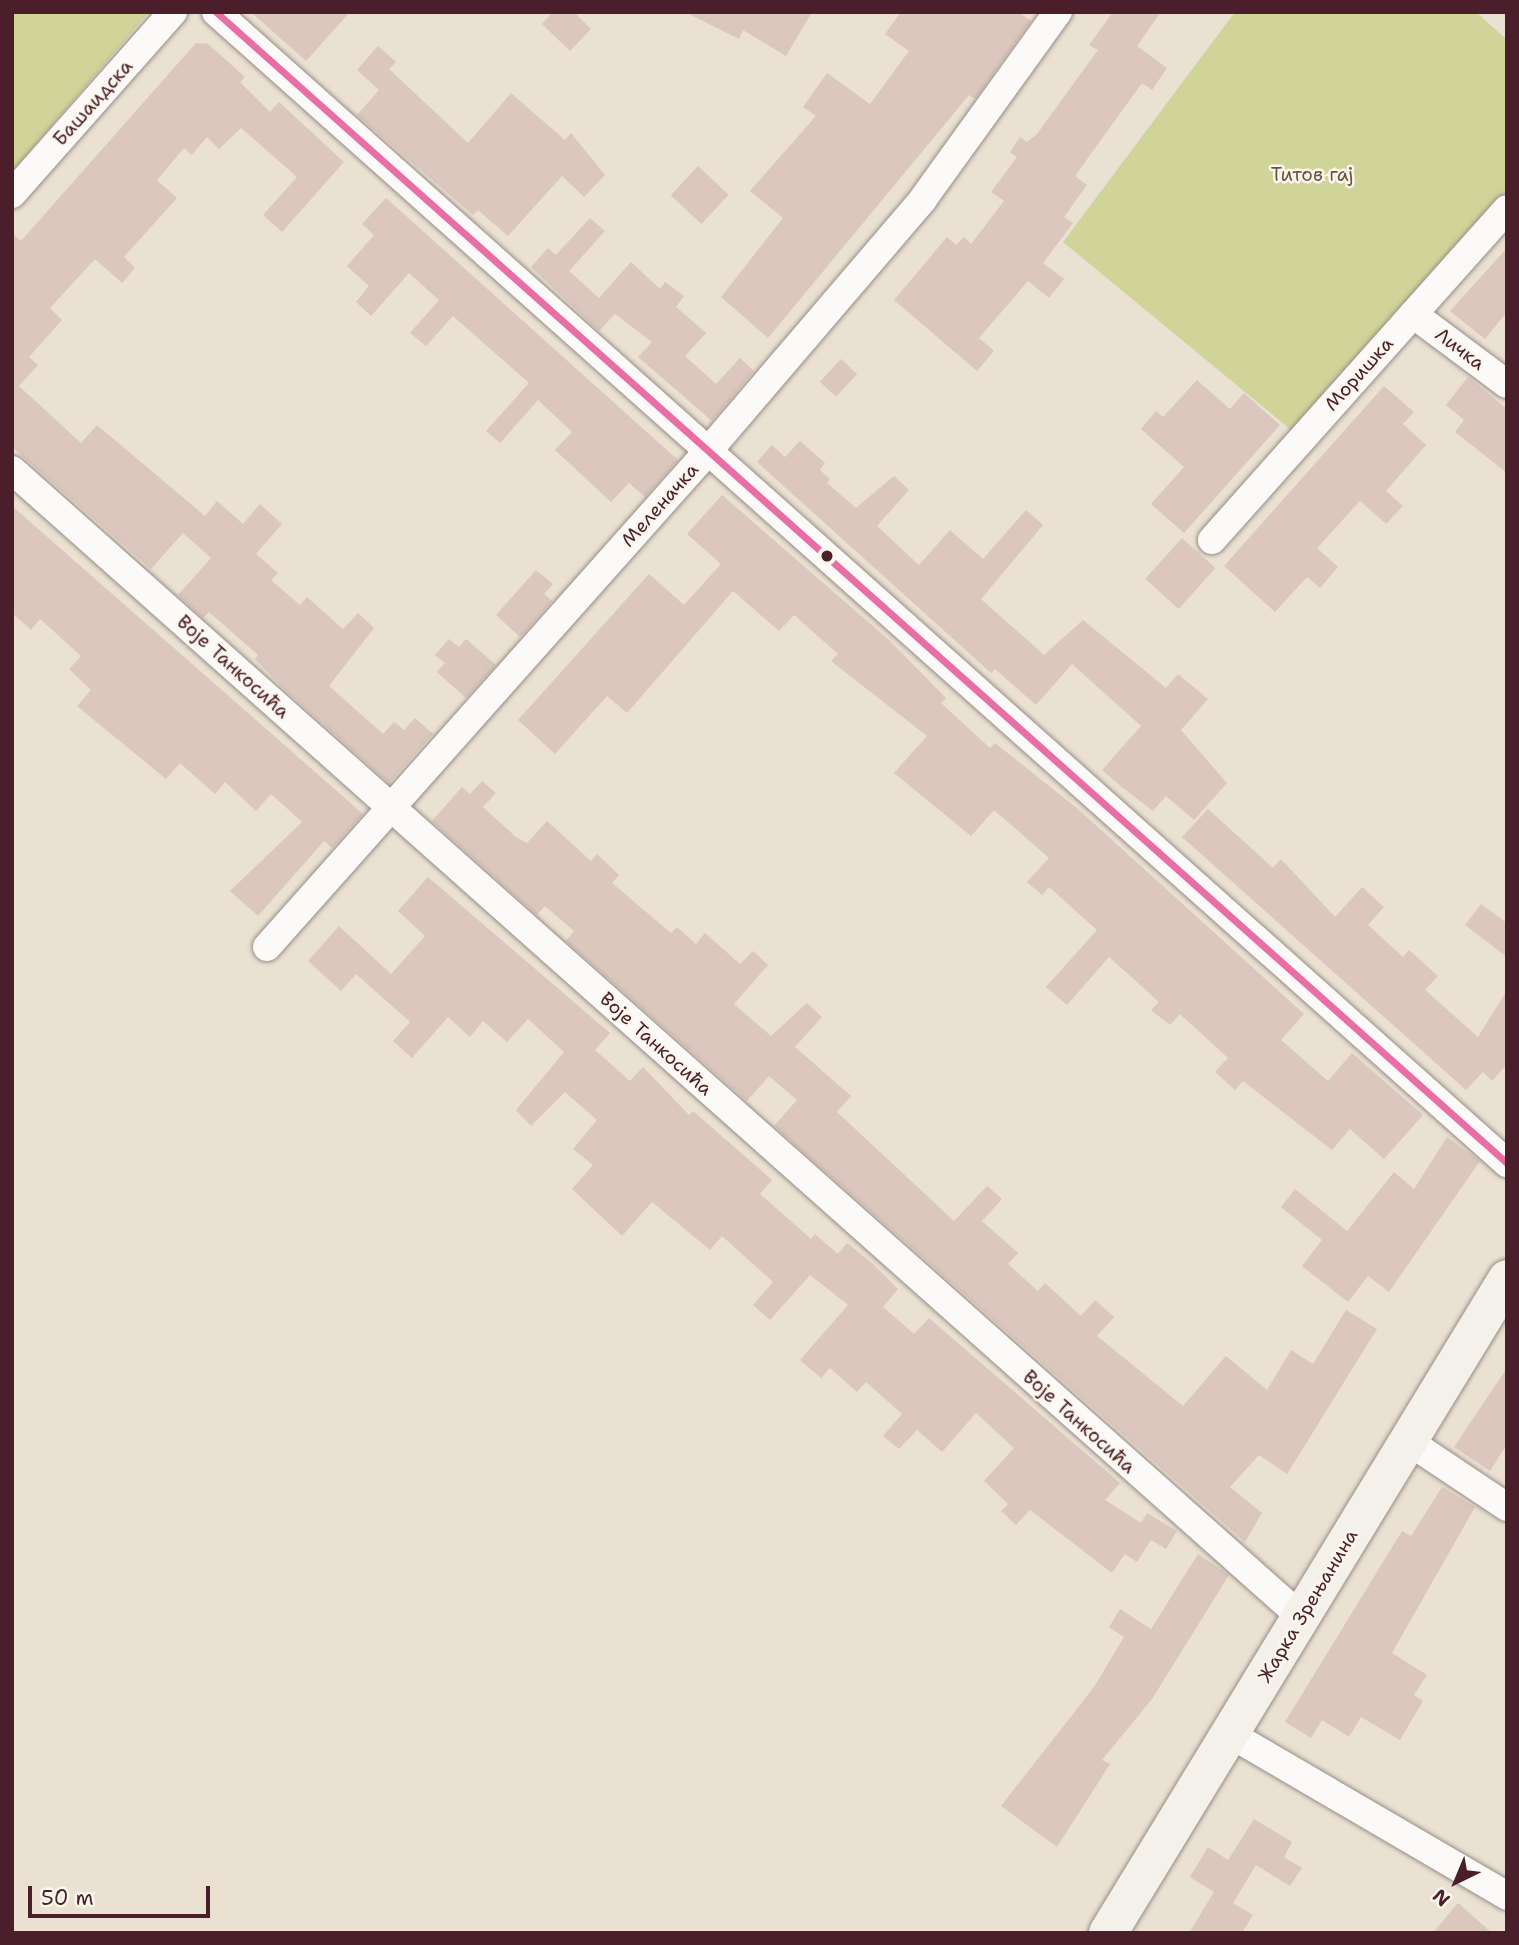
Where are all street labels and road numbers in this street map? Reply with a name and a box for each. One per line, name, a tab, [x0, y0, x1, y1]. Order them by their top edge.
street label: Башаидска	[48, 55, 138, 151]
street label: Личка	[1431, 323, 1489, 375]
street label: Моришка	[1320, 332, 1398, 416]
street label: Меленачка	[617, 459, 703, 551]
street label: Воје Танкосића	[172, 611, 294, 723]
street label: Воје Танкосића	[595, 988, 717, 1100]
street label: Воје Танкосића	[1018, 1366, 1140, 1478]
street label: Жарка Зрењанина	[1253, 1525, 1363, 1687]

